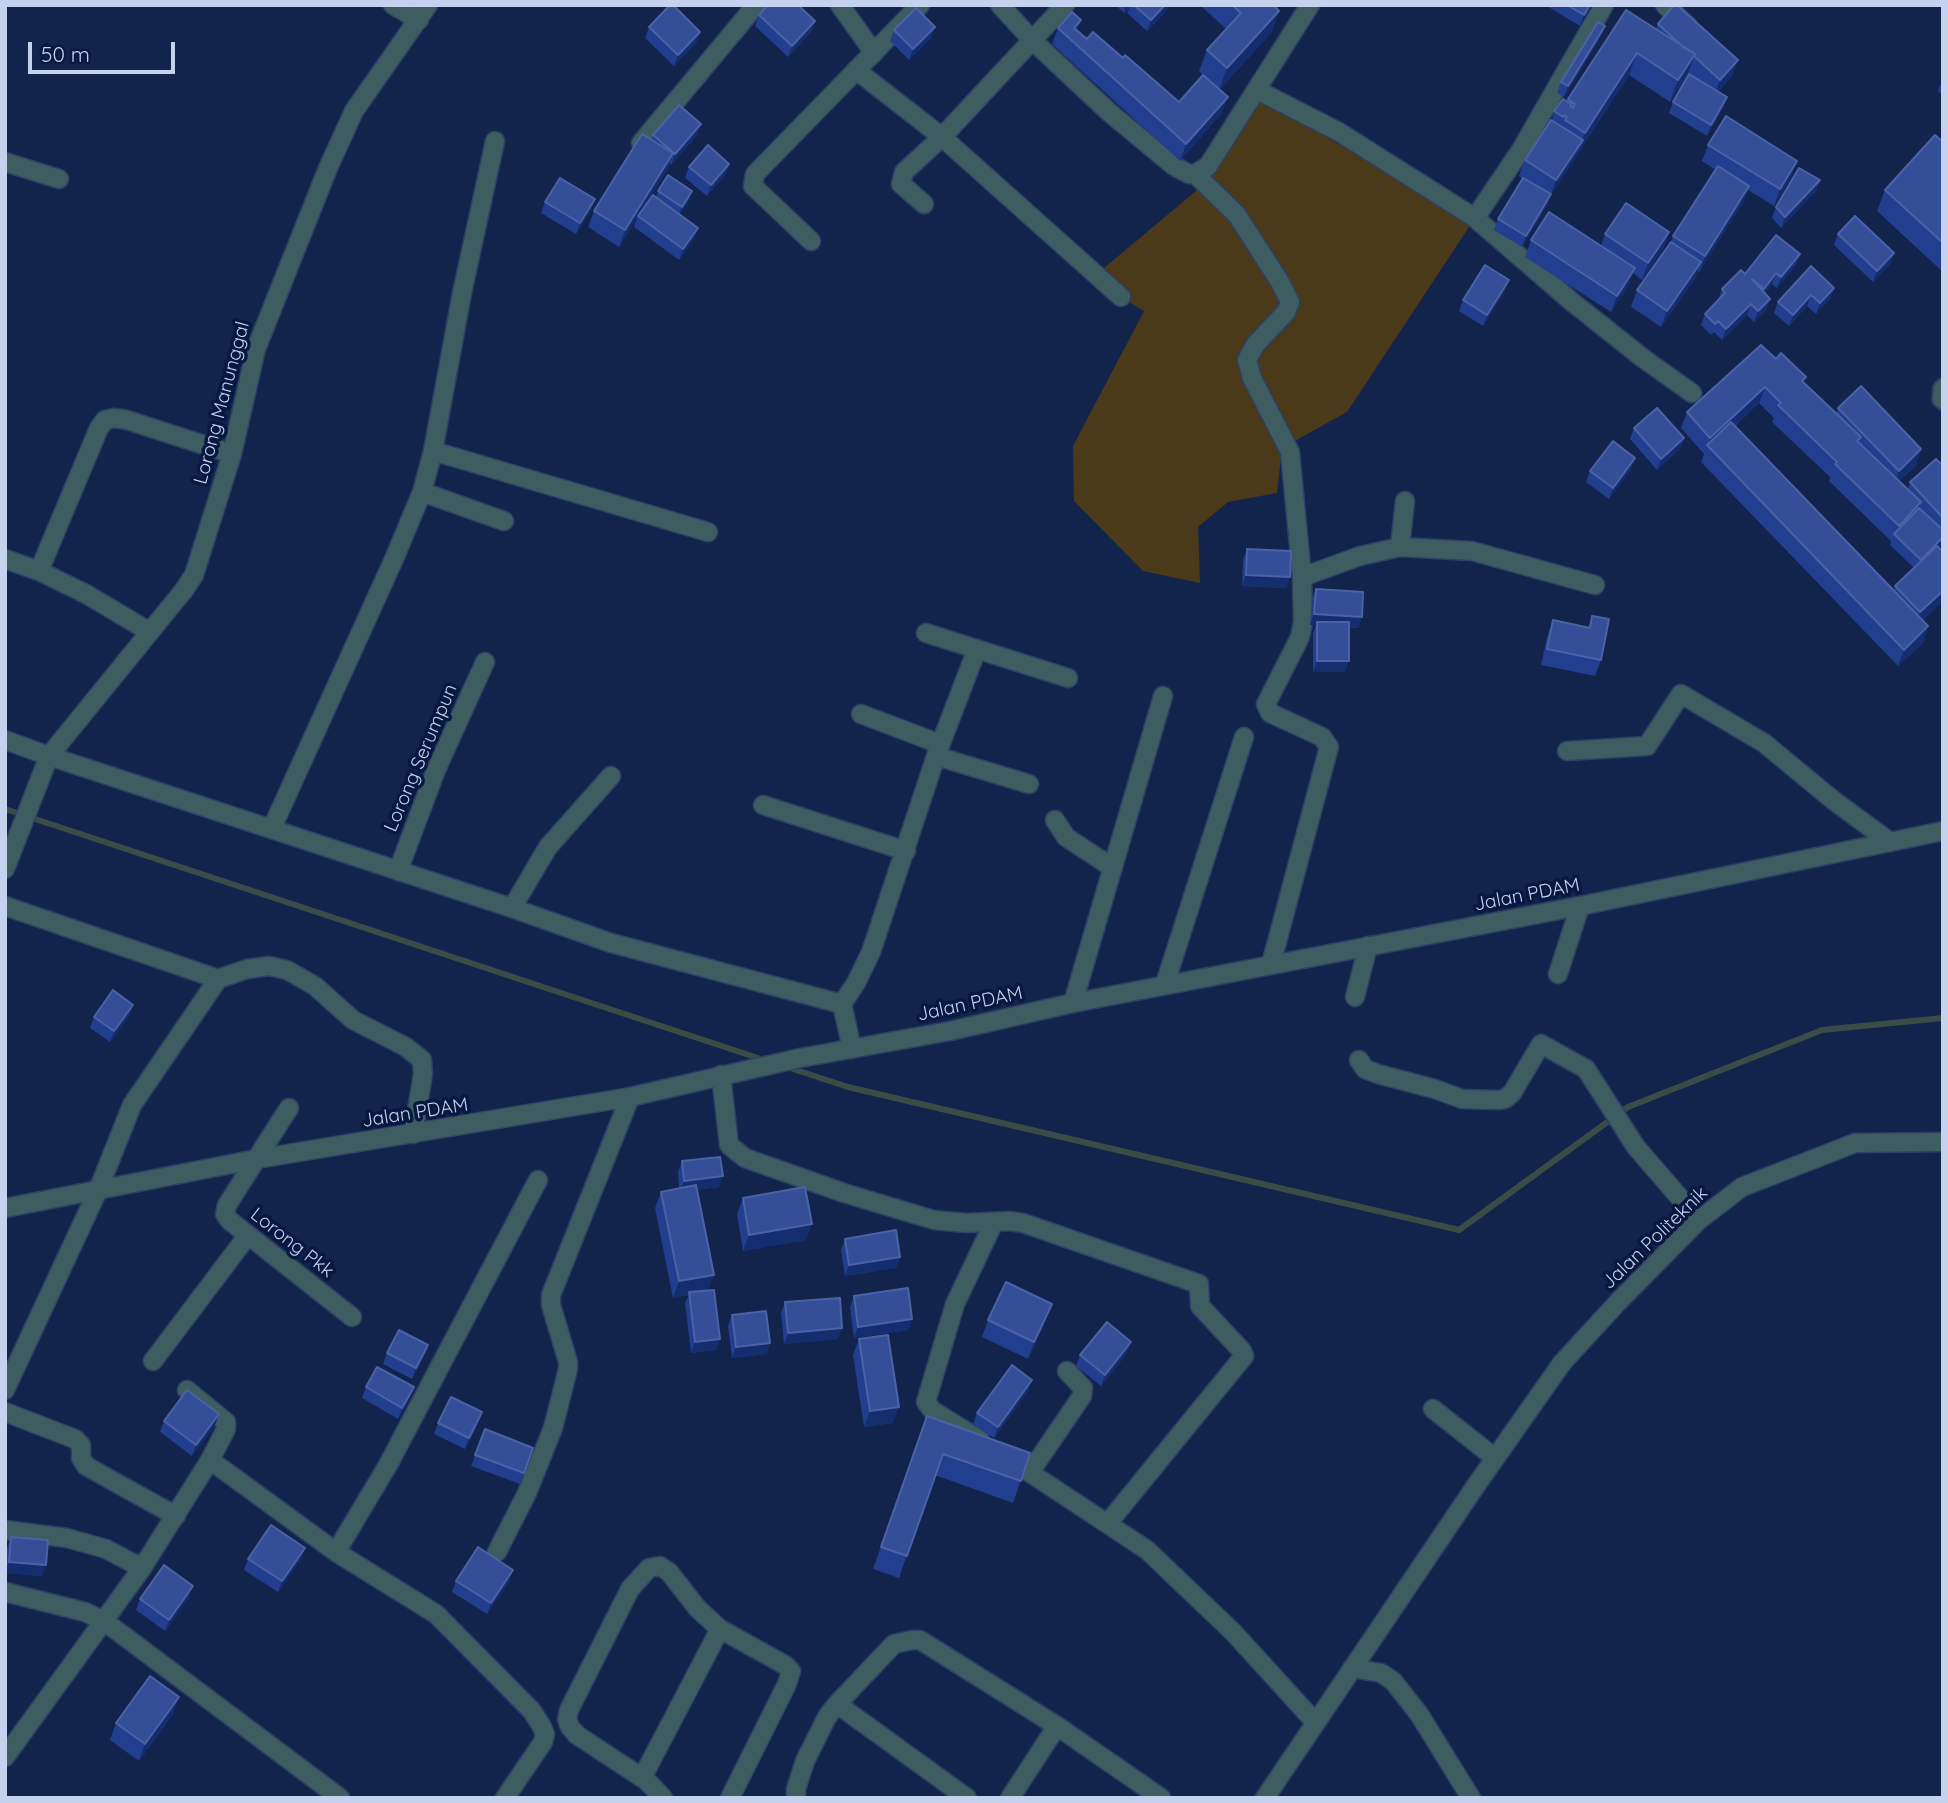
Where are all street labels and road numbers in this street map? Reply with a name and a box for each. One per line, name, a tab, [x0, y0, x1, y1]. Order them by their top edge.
street label: Lorong Manunggal	[189, 319, 255, 487]
street label: Lorong Serumpun	[380, 681, 462, 835]
street label: Jalan PDAM	[1472, 874, 1582, 916]
street label: Jalan PDAM	[915, 982, 1025, 1026]
street label: Jalan PDAM	[360, 1093, 470, 1133]
street label: Jalan Politeknik	[1597, 1182, 1713, 1294]
street label: Lorong Pkk	[246, 1203, 338, 1283]

